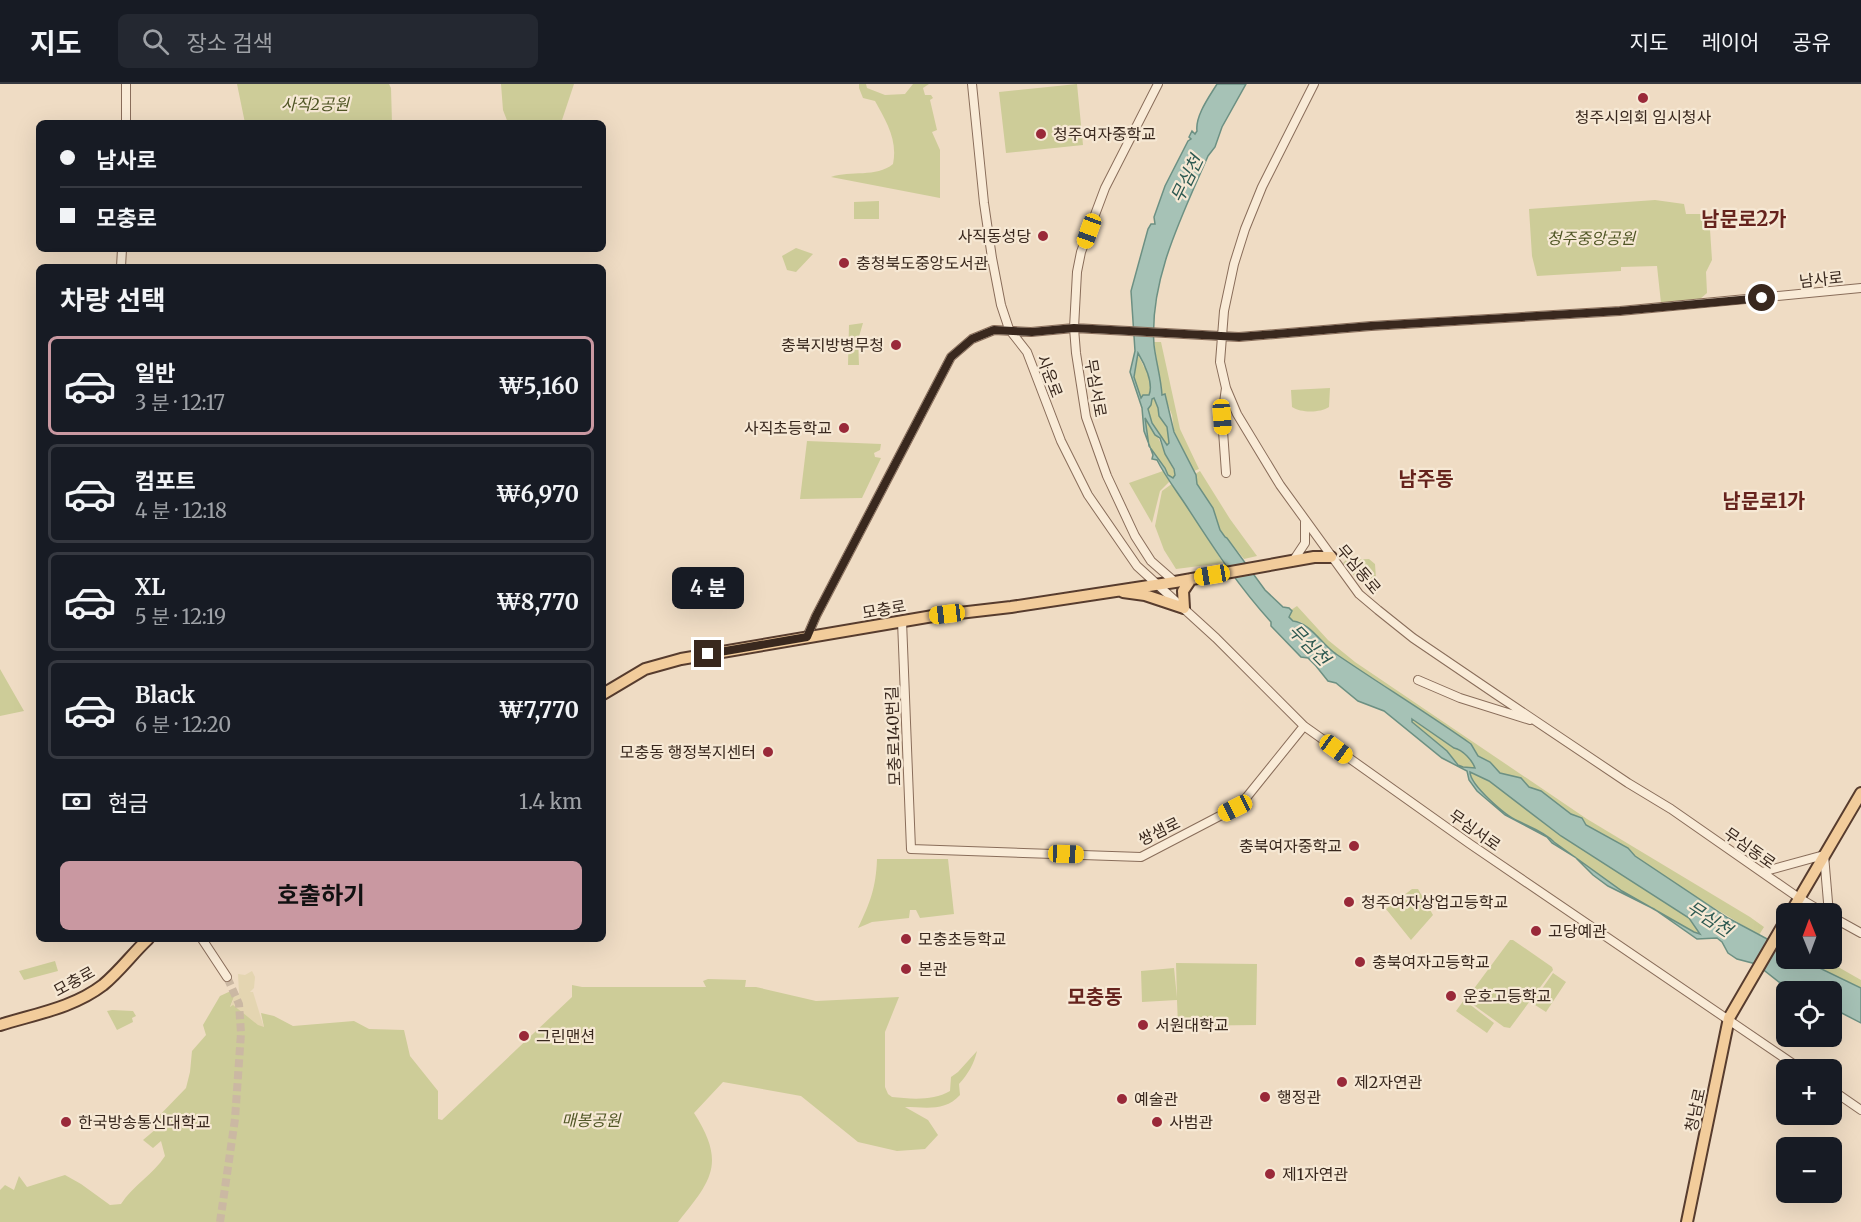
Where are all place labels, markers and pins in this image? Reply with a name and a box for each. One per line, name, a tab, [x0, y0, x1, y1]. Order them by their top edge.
marker: 청주시의회 임시청사	[1636, 91, 1650, 105]
place label: 청주시의회 임시청사	[1575, 107, 1711, 127]
place label: 청주여자중학교	[1053, 124, 1156, 144]
marker: 청주여자중학교	[1034, 127, 1048, 141]
place label: 사직동성당	[957, 226, 1031, 246]
marker: 사직동성당	[1036, 229, 1050, 243]
place label: 충청북도중앙도서관	[856, 253, 989, 273]
marker: 충청북도중앙도서관	[837, 256, 851, 270]
place label: 충북지방병무청	[781, 335, 884, 355]
marker: 충북지방병무청	[889, 338, 903, 352]
place label: 사직초등학교	[744, 418, 832, 438]
marker: 사직초등학교	[837, 421, 851, 435]
place label: 모충동 행정복지센터	[620, 742, 756, 762]
marker: 모충동 행정복지센터	[761, 745, 775, 759]
place label: 충북여자중학교	[1239, 836, 1342, 856]
marker: 충북여자중학교	[1347, 839, 1361, 853]
place label: 청주여자상업고등학교	[1361, 892, 1508, 912]
marker: 청주여자상업고등학교	[1342, 895, 1356, 909]
place label: 고당예관	[1548, 921, 1607, 941]
marker: 고당예관	[1529, 924, 1543, 938]
place label: 모충초등학교	[918, 929, 1006, 949]
marker: 모충초등학교	[899, 932, 913, 946]
place label: 충북여자고등학교	[1372, 952, 1490, 972]
marker: 충북여자고등학교	[1353, 955, 1367, 969]
place label: 본관	[918, 959, 948, 979]
marker: 본관	[899, 962, 913, 976]
place label: 운호고등학교	[1463, 986, 1551, 1006]
marker: 운호고등학교	[1444, 989, 1458, 1003]
place label: 서원대학교	[1155, 1015, 1229, 1035]
marker: 서원대학교	[1136, 1018, 1150, 1032]
place label: 그린맨션	[536, 1026, 595, 1046]
marker: 그린맨션	[517, 1029, 531, 1043]
place label: 제2자연관	[1354, 1072, 1423, 1092]
marker: 제2자연관	[1335, 1075, 1349, 1089]
place label: 행정관	[1277, 1087, 1321, 1107]
place label: 예술관	[1134, 1089, 1178, 1109]
marker: 행정관	[1258, 1090, 1272, 1104]
marker: 예술관	[1115, 1092, 1129, 1106]
place label: 한국방송통신대학교	[78, 1112, 210, 1132]
place label: 사범관	[1169, 1112, 1213, 1132]
marker: 한국방송통신대학교	[59, 1115, 73, 1129]
marker: 사범관	[1150, 1115, 1164, 1129]
place label: 제1자연관	[1282, 1164, 1348, 1184]
marker: 제1자연관	[1263, 1167, 1277, 1181]

